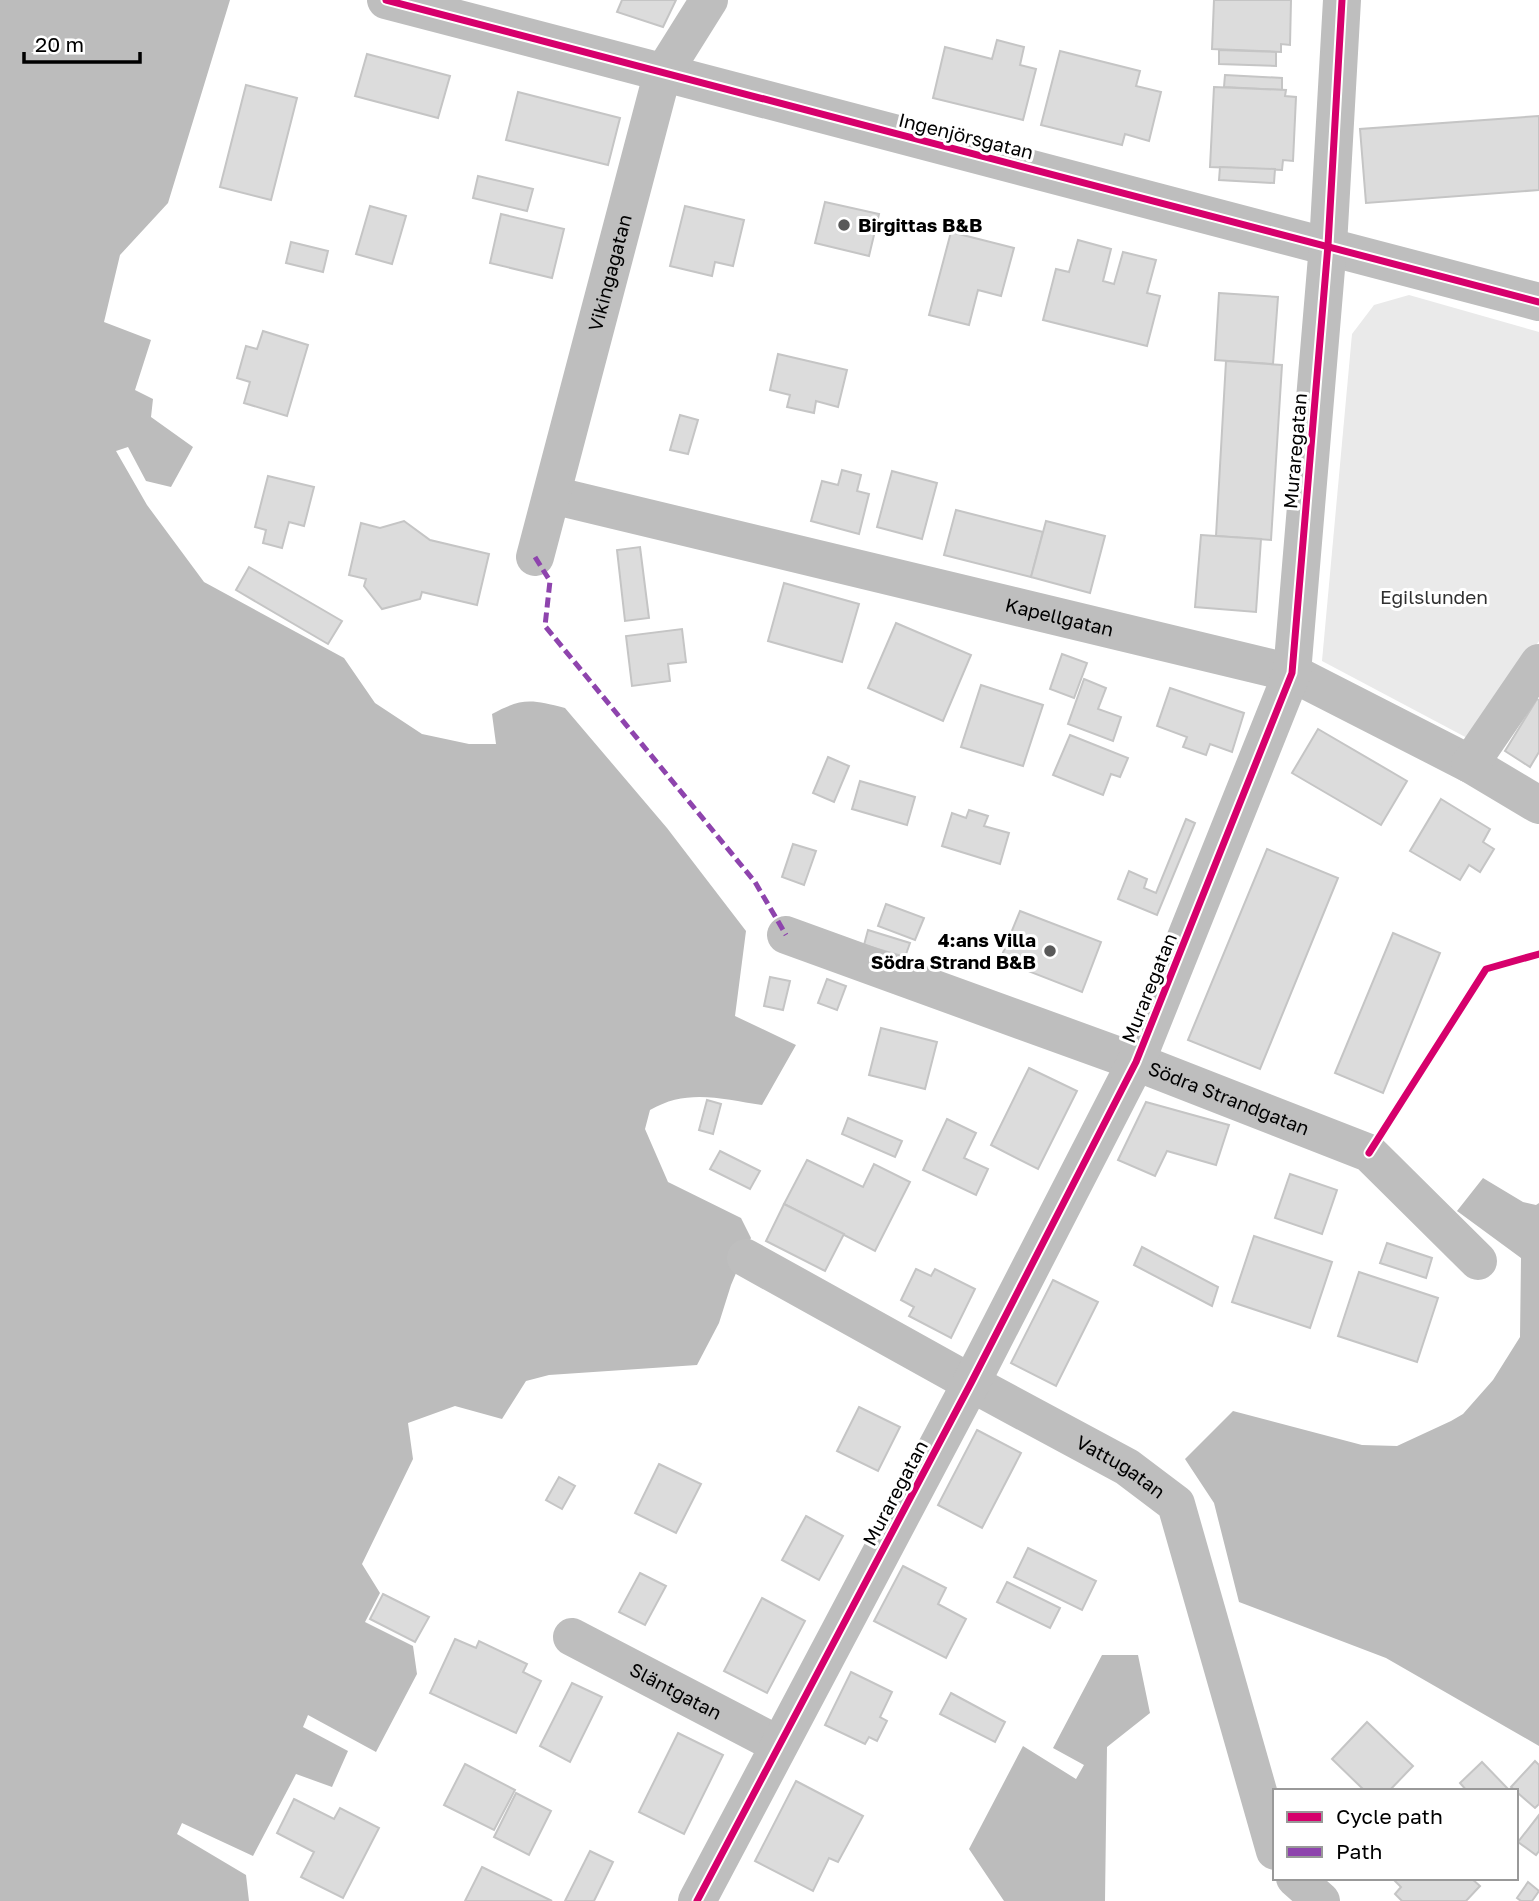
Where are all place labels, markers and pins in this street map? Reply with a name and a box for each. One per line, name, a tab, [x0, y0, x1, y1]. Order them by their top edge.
place label: Birgittas B&B	[858, 213, 982, 236]
marker: Birgittas B&B	[836, 217, 852, 233]
place label: 4:ans Villa Södra Strand B&B	[871, 928, 1036, 973]
marker: 4:ans Villa Södra Strand B&B	[1042, 943, 1058, 959]

